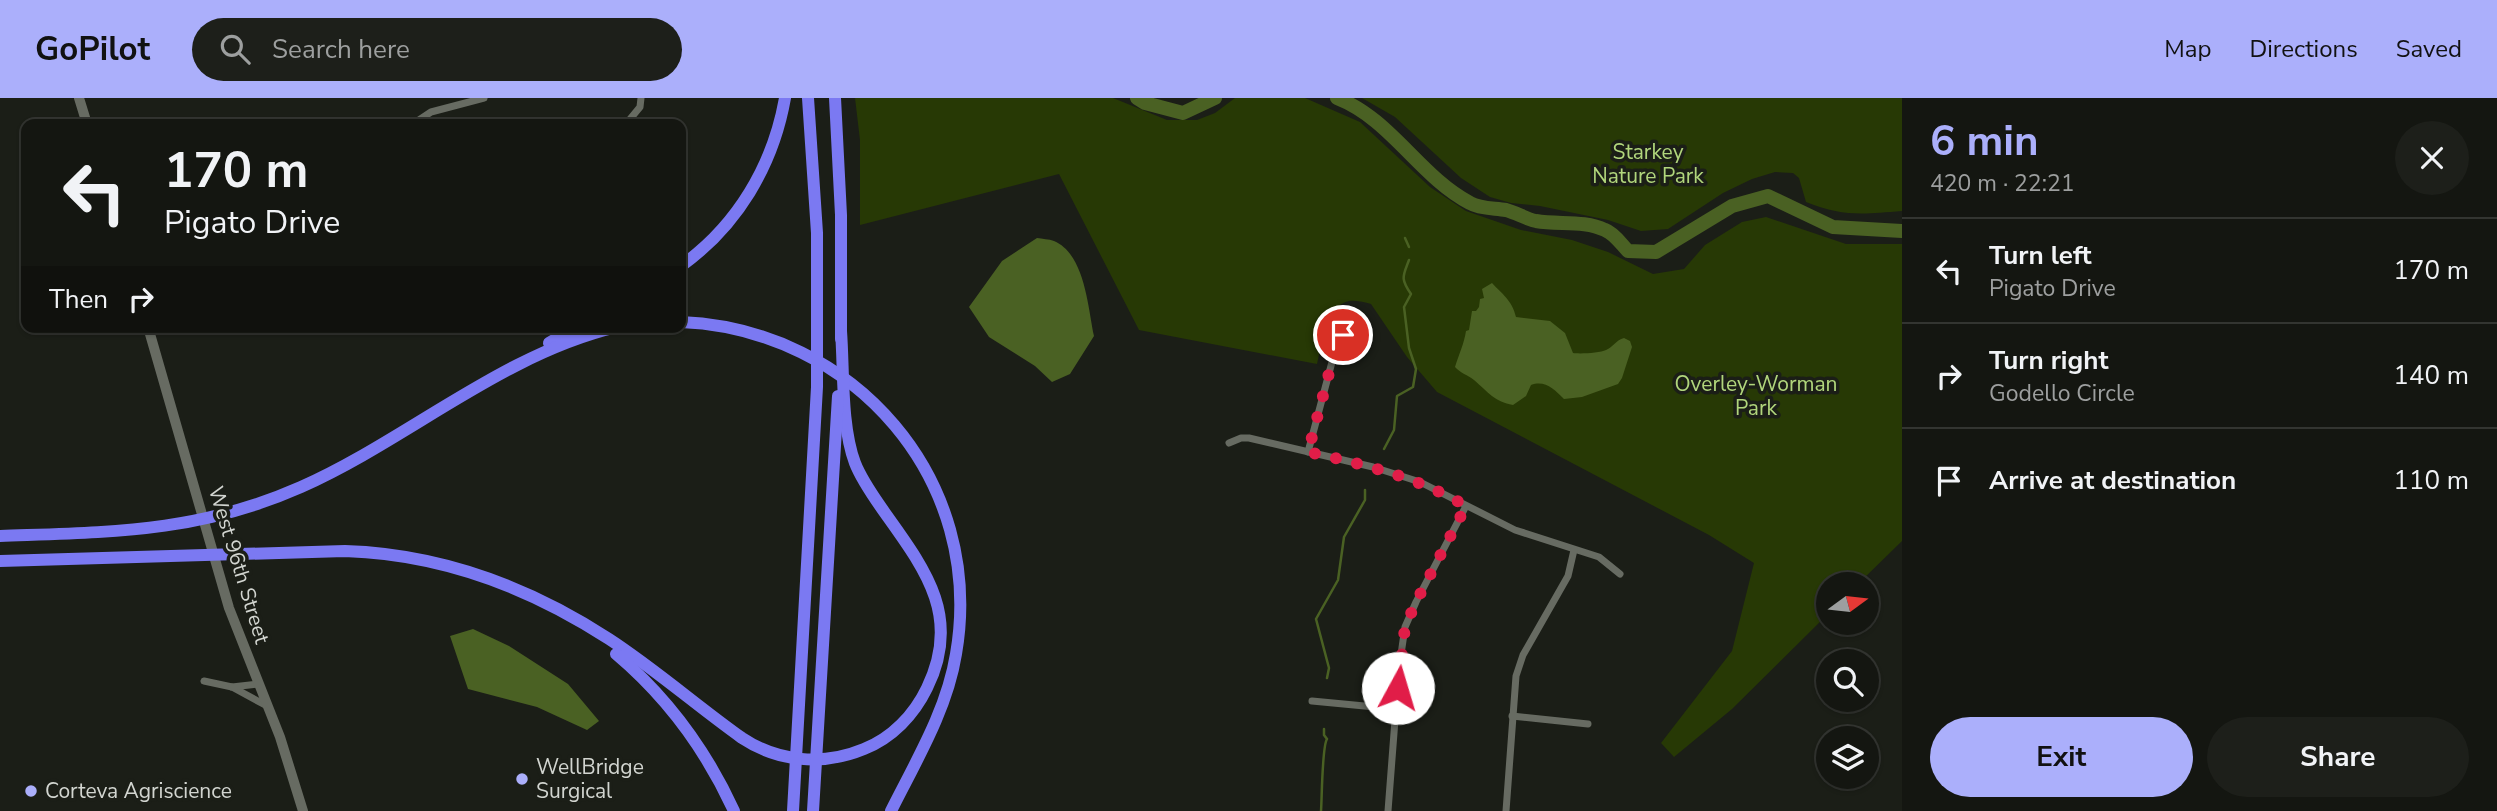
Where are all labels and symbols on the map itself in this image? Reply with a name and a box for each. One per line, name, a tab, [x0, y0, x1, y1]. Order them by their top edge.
park label: Starkey Nature Park	[1592, 138, 1704, 190]
pin	[1313, 305, 1373, 365]
park label: Overley-Worman Park	[1674, 370, 1838, 422]
street label: West 96th Street	[202, 483, 276, 648]
north arrow	[1816, 572, 1880, 635]
position arrow	[1361, 651, 1435, 725]
place label: WellBridge Surgical	[536, 753, 644, 805]
marker: WellBridge Surgical	[514, 771, 530, 787]
place label: Corteva Agriscience	[45, 777, 232, 805]
marker: Corteva Agriscience	[23, 783, 39, 799]

